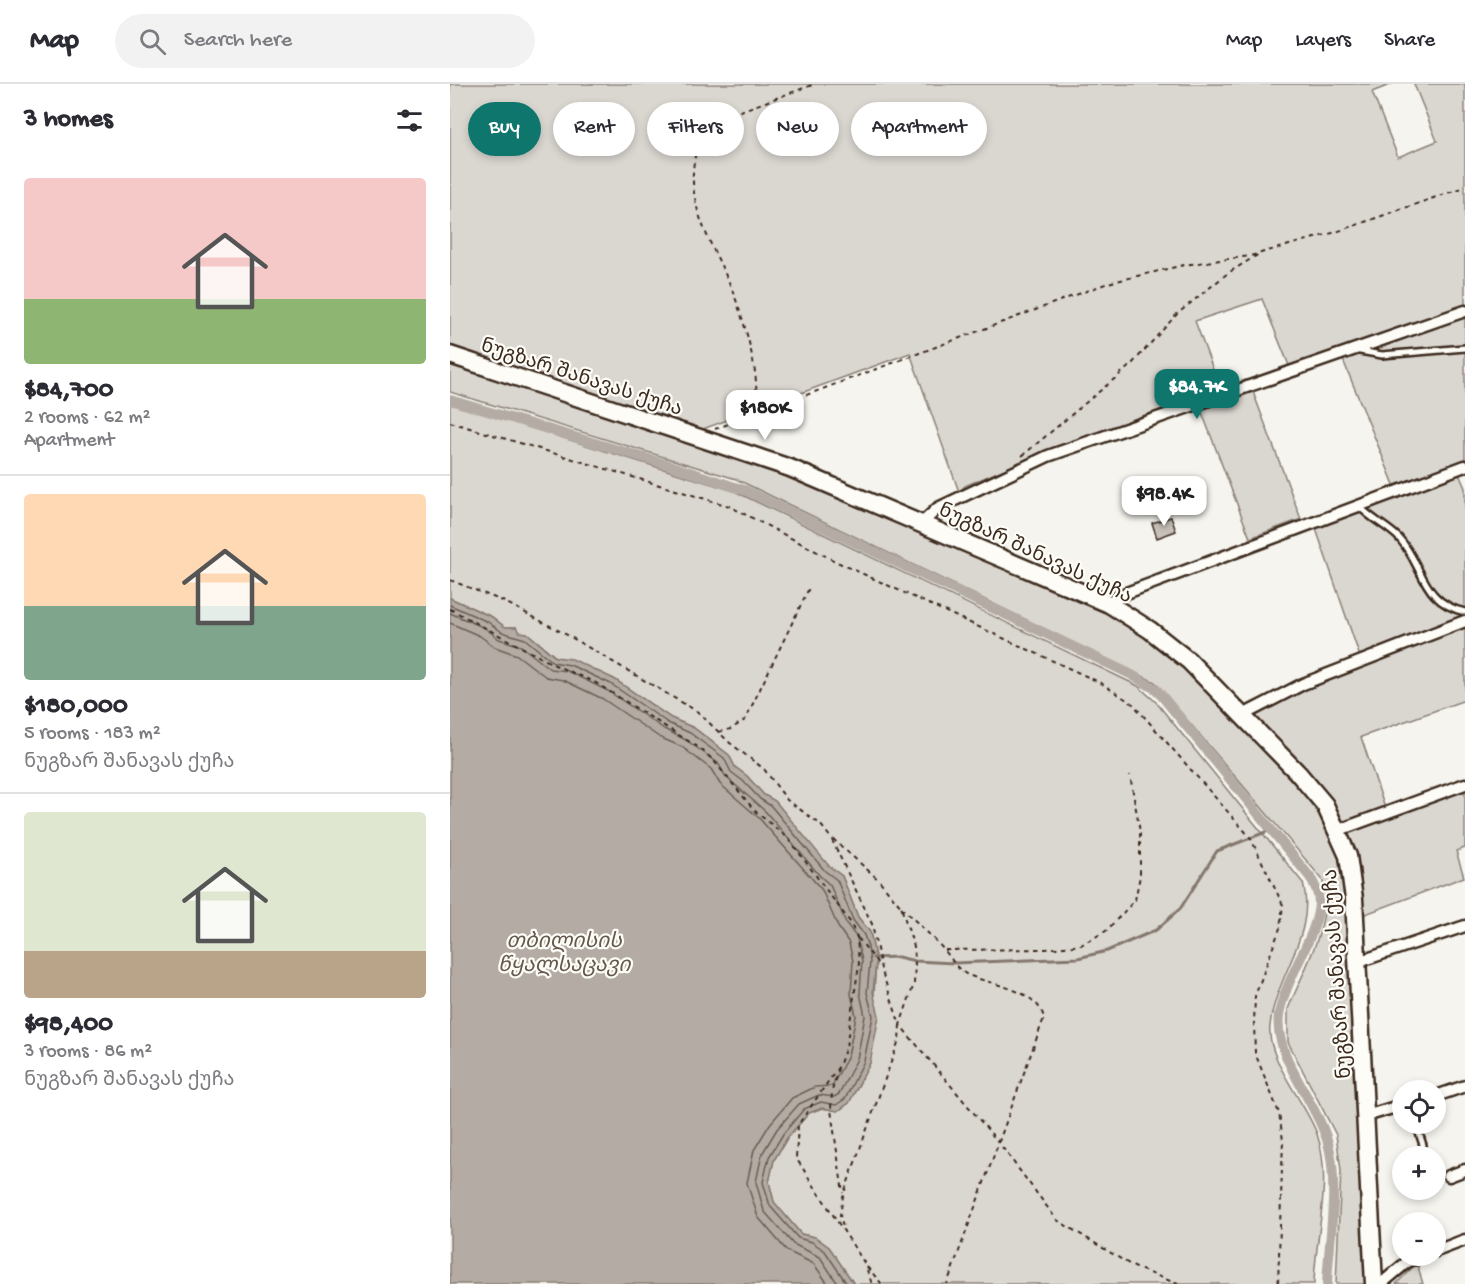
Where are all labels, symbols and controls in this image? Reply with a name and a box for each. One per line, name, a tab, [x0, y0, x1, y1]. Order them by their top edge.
search box	[115, 14, 535, 68]
text: Map	[30, 25, 79, 58]
icon: search	[136, 25, 169, 58]
text: Search here	[184, 28, 292, 54]
text: Map	[1226, 29, 1262, 54]
text: Layers	[1295, 29, 1351, 54]
text: Share	[1384, 29, 1435, 54]
chip: Buy	[468, 102, 541, 156]
chip: Rent	[553, 102, 635, 156]
chip: Filters	[647, 102, 744, 156]
chip: New	[756, 102, 839, 156]
chip: Apartment	[851, 102, 987, 156]
icon: filters	[393, 104, 426, 137]
text: 3 homes	[24, 105, 113, 136]
icon: home	[171, 217, 279, 325]
street label: ნუგზარ შანავას ქუჩა	[477, 335, 685, 423]
pin: $84.7K	[1148, 369, 1246, 420]
text: $84,700	[24, 376, 113, 407]
text: $84.7K	[1168, 377, 1226, 400]
pin: $180K	[723, 390, 807, 441]
text: $180K	[740, 398, 790, 421]
text: 2 rooms · 62 m²	[24, 407, 151, 430]
text: Apartment	[24, 430, 114, 453]
pin: $98.4K	[1115, 476, 1213, 527]
text: $98.4K	[1136, 484, 1192, 507]
street label: ნუგზარ შანავას ქუჩა	[934, 499, 1135, 610]
icon: home	[171, 533, 279, 641]
text: $180,000	[24, 692, 128, 723]
text: 5 rooms · 183 m²	[24, 723, 161, 746]
text: ნუგზარ შანავას ქუჩა	[24, 752, 235, 775]
icon: home	[171, 851, 279, 959]
street label: ნუგზარ შანავას ქუჩა	[1320, 868, 1358, 1080]
water label: თბილისის წყალსაცავი	[498, 931, 631, 980]
text: $98,400	[24, 1010, 113, 1041]
text: 3 rooms · 86 m²	[24, 1041, 152, 1064]
text: ნუგზარ შანავას ქუჩა	[24, 1070, 235, 1093]
map controls	[1392, 1080, 1446, 1266]
button: locate	[1392, 1080, 1446, 1134]
button: +	[1392, 1146, 1446, 1200]
button: −	[1392, 1212, 1446, 1266]

